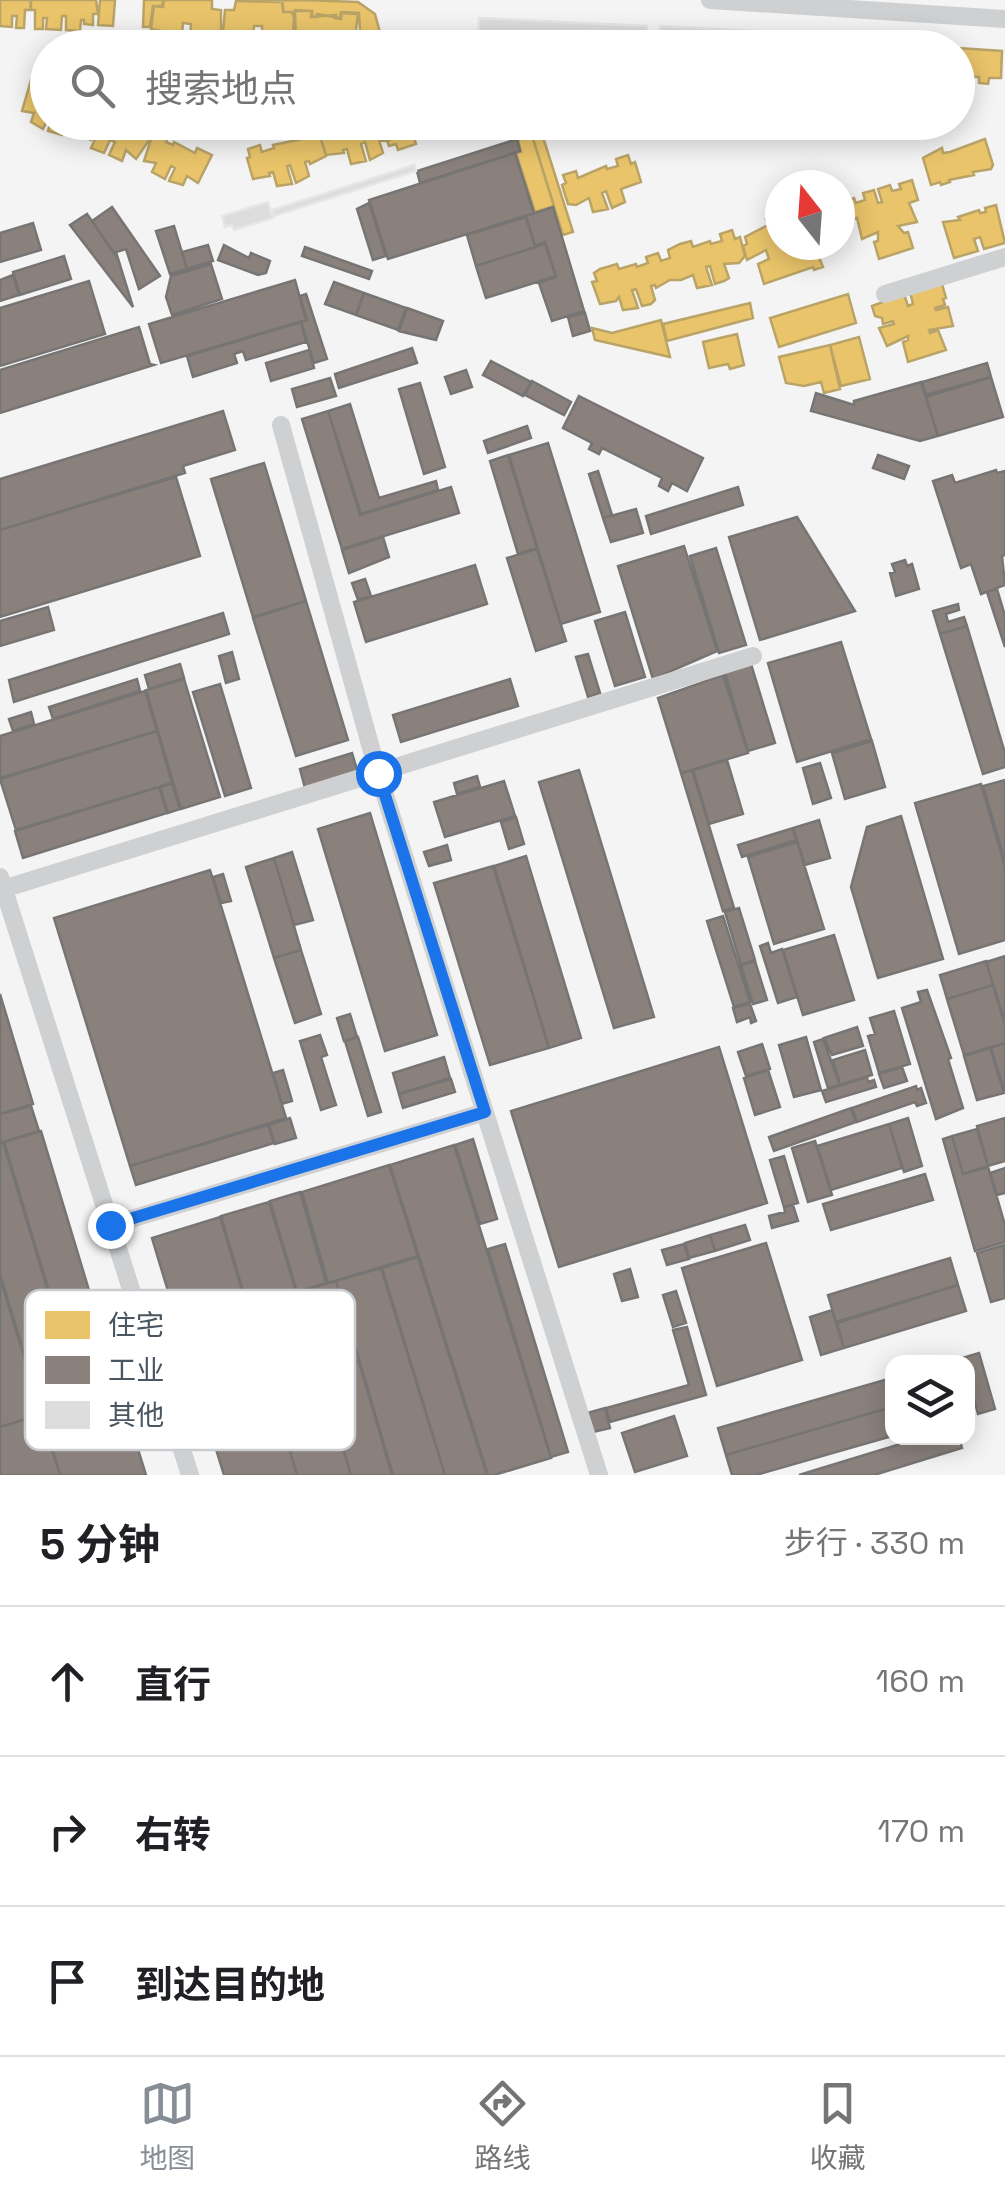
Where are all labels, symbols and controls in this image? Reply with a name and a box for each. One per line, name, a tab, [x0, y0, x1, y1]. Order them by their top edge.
search box	[30, 30, 975, 140]
icon: search	[65, 58, 120, 113]
text: 搜索地点	[145, 65, 297, 113]
north arrow	[765, 170, 855, 260]
route start	[356, 751, 402, 797]
route end	[88, 1203, 134, 1249]
legend	[25, 1290, 355, 1450]
text: 住宅	[108, 1307, 164, 1343]
text: 工业	[108, 1352, 164, 1388]
map controls	[885, 1355, 975, 1445]
button: layers	[885, 1355, 975, 1445]
text: 其他	[108, 1397, 164, 1433]
text: 5 分钟	[40, 1518, 160, 1571]
text: 步行 · 330 m	[784, 1523, 965, 1563]
icon: ahead	[40, 1654, 95, 1709]
text: 直行	[135, 1661, 211, 1709]
text: 160 m	[876, 1661, 965, 1701]
icon: right	[40, 1804, 95, 1859]
text: 右转	[135, 1811, 211, 1859]
text: 170 m	[878, 1811, 965, 1851]
icon: arrive	[40, 1954, 95, 2009]
text: 到达目的地	[135, 1961, 325, 2009]
tab: 地图	[139, 2076, 196, 2176]
tab: 路线	[474, 2076, 531, 2176]
tab: 收藏	[809, 2076, 866, 2176]

